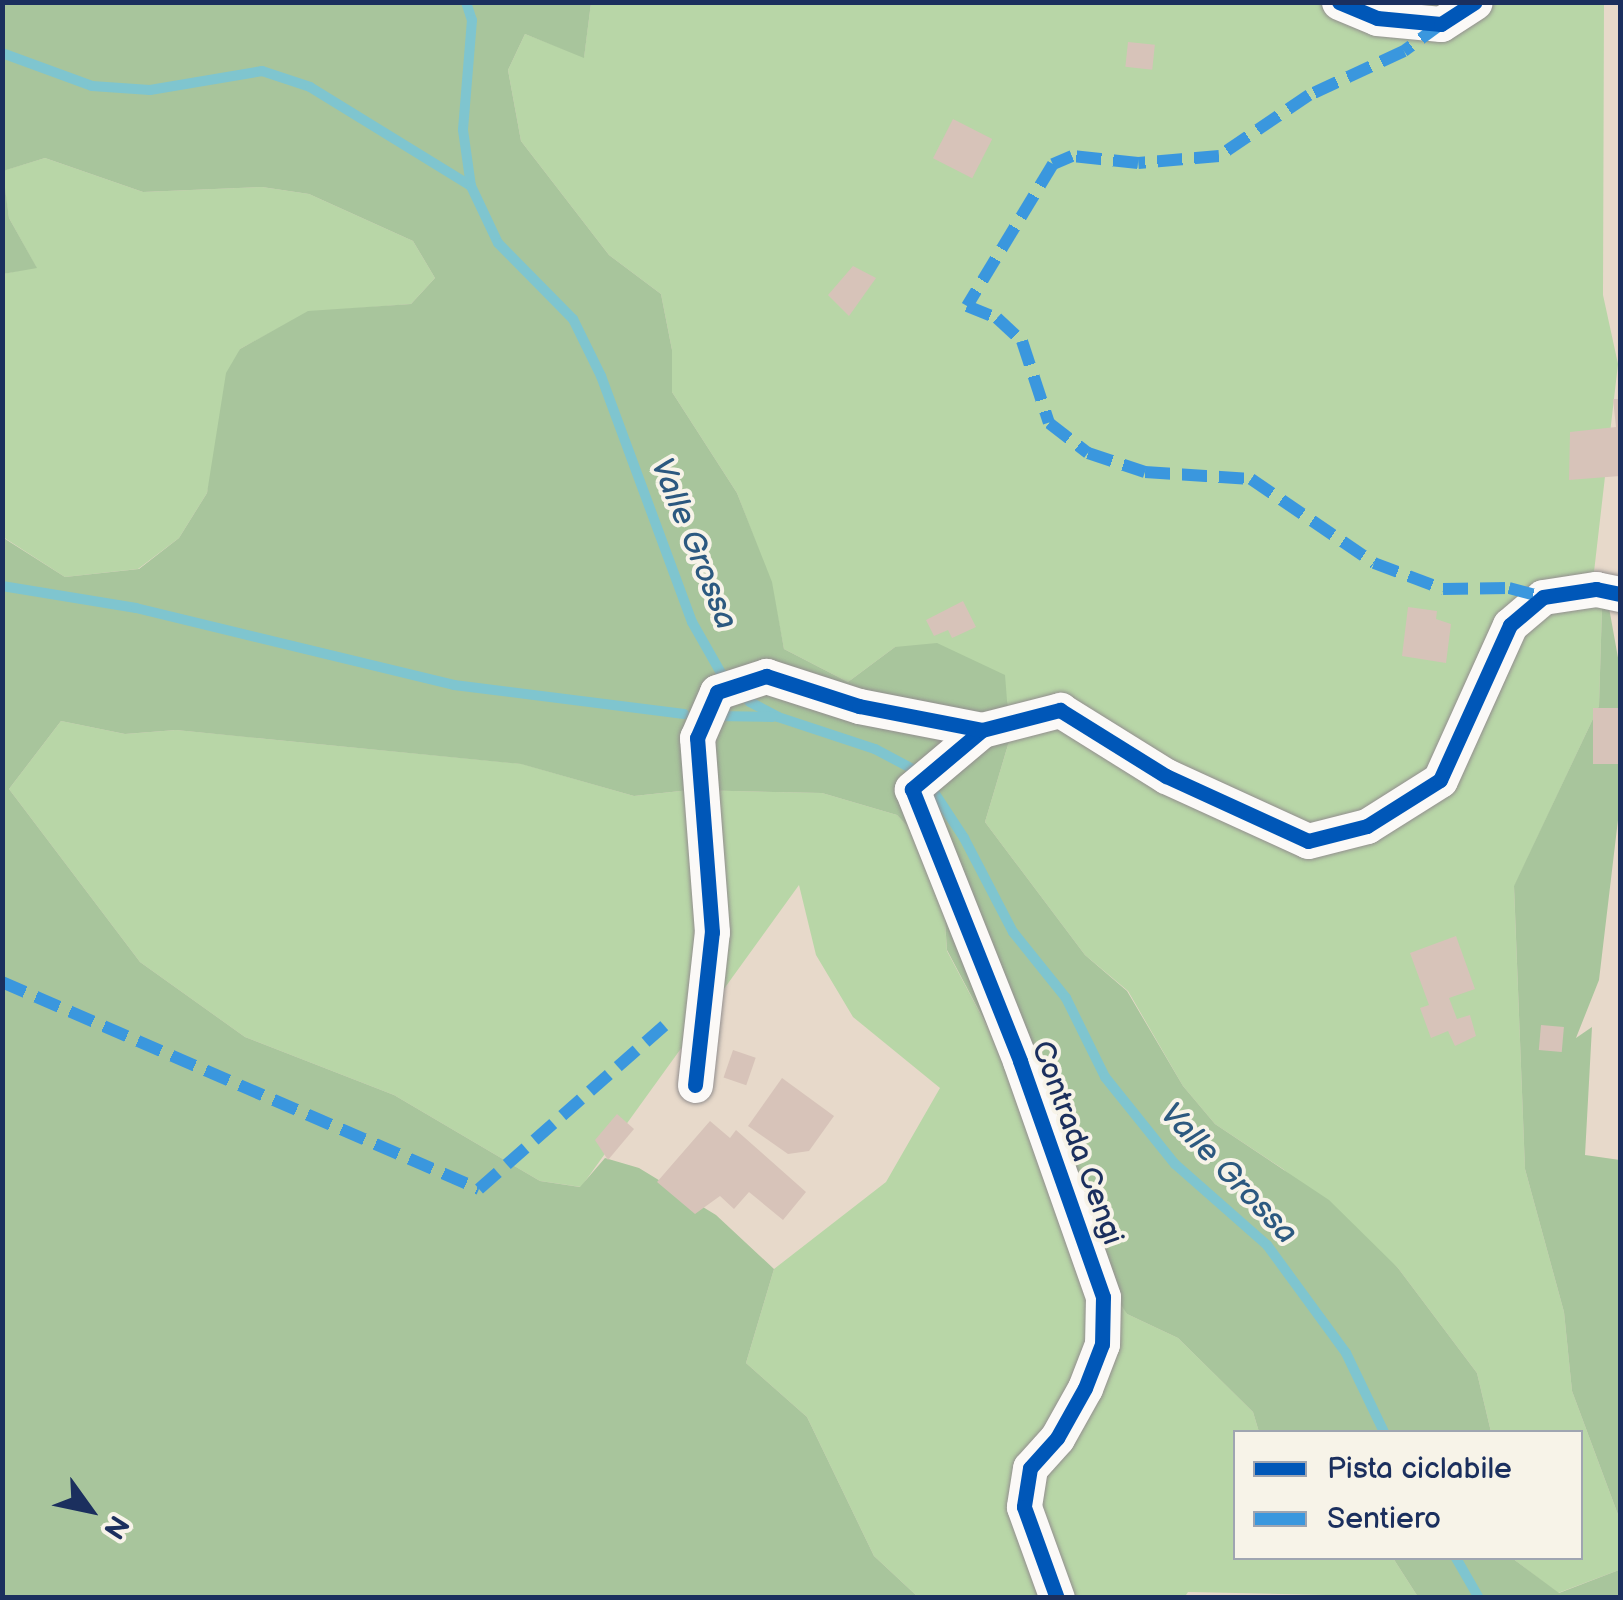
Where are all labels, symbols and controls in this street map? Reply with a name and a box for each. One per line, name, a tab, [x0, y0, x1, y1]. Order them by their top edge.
water label: Valle Grossa	[641, 453, 745, 635]
street label: Contrada Cengi	[1023, 1036, 1131, 1250]
water label: Valle Grossa	[1151, 1095, 1305, 1253]
legend	[1233, 1430, 1583, 1560]
text: Pista ciclabile	[1327, 1451, 1512, 1487]
north arrow	[40, 1460, 140, 1560]
text: Sentiero	[1327, 1501, 1441, 1537]
text: N	[96, 1509, 135, 1544]

